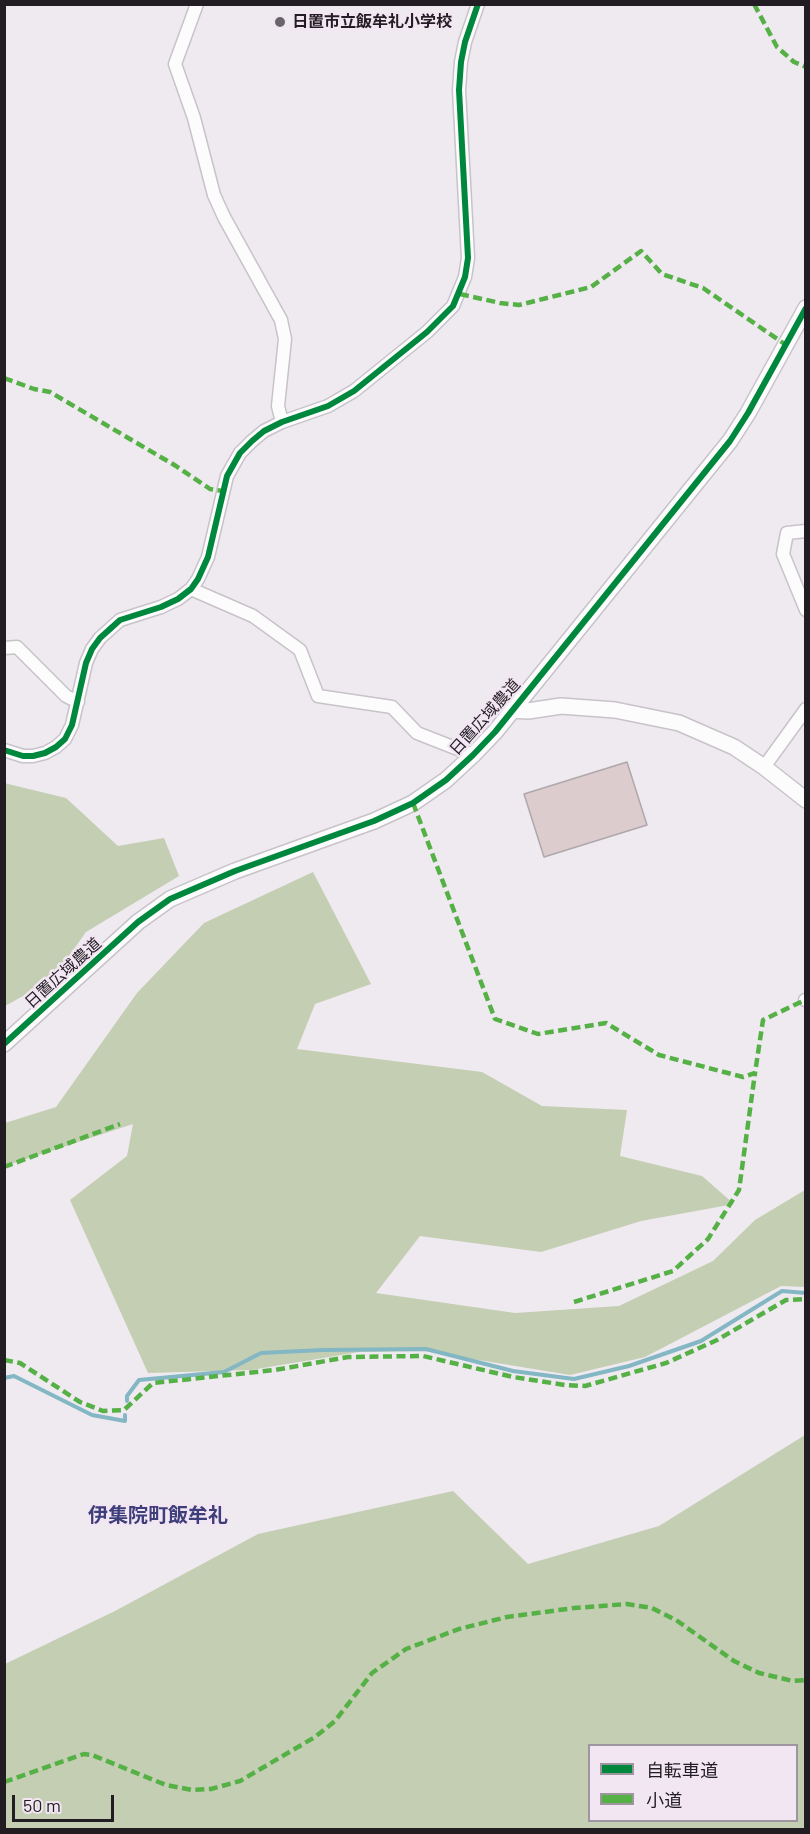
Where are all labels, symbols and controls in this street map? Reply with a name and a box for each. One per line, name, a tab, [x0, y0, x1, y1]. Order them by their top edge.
place label: 日置市立飯牟礼小学校	[292, 12, 452, 32]
marker: 日置市立飯牟礼小学校	[273, 15, 287, 29]
street label: 日置広域農道	[446, 675, 524, 759]
street label: 日置広域農道	[21, 934, 105, 1012]
district label: 伊集院町飯牟礼	[88, 1503, 228, 1527]
legend	[588, 1744, 798, 1822]
text: 自転車道	[646, 1759, 718, 1781]
scale bar	[15, 1783, 117, 1821]
text: 小道	[646, 1789, 682, 1811]
text: 50 m	[23, 1794, 61, 1816]

